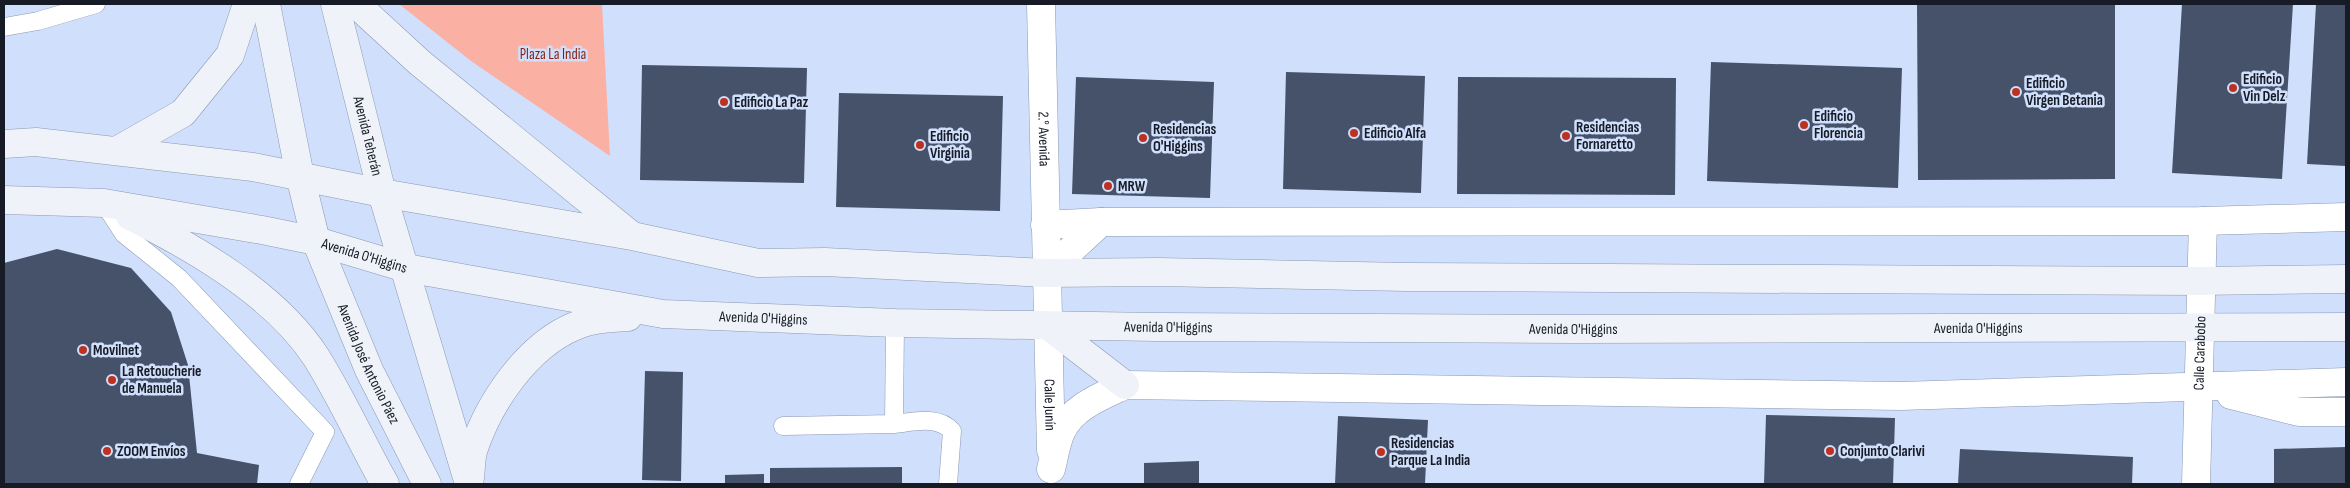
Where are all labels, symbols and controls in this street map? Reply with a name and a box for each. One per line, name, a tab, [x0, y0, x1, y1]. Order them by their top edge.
park label: Plaza La India	[520, 45, 586, 64]
place label: Edificio Vin Delz	[2243, 70, 2286, 106]
place label: Edificio Virgen Betania	[2026, 74, 2103, 110]
marker: Edificio Vin Delz	[2227, 82, 2239, 94]
marker: Edificio Virgen Betania	[2010, 86, 2022, 98]
street label: Avenida Teherán	[348, 93, 386, 178]
place label: Edificio La Paz	[734, 93, 808, 112]
marker: Edificio La Paz	[718, 96, 730, 108]
place label: Edificio Florencia	[1814, 107, 1863, 143]
street label: 2.° Avenida	[1033, 111, 1054, 167]
place label: Residencias Fornaretto	[1576, 118, 1640, 154]
marker: Edificio Florencia	[1798, 119, 1810, 131]
place label: Residencias O'Higgins	[1153, 120, 1217, 156]
place label: Edificio Alfa	[1364, 124, 1426, 143]
place label: Edificio Virginia	[930, 127, 970, 163]
marker: Edificio Alfa	[1348, 127, 1360, 139]
marker: Residencias Fornaretto	[1560, 130, 1572, 142]
marker: Residencias O'Higgins	[1137, 132, 1149, 144]
marker: Edificio Virginia	[914, 139, 926, 151]
place label: MRW	[1118, 177, 1146, 196]
marker: MRW	[1102, 180, 1114, 192]
street label: Avenida O'Higgins	[318, 234, 409, 278]
street label: Avenida José Antonio Páez	[333, 300, 404, 428]
street label: Avenida O'Higgins	[718, 307, 808, 330]
street label: Calle Carabobo	[2189, 316, 2210, 391]
street label: Avenida O'Higgins	[1123, 317, 1213, 337]
street label: Avenida O'Higgins	[1933, 319, 2023, 338]
street label: Avenida O'Higgins	[1528, 320, 1618, 339]
place label: Movilnet	[93, 341, 139, 360]
marker: Movilnet	[77, 344, 89, 356]
place label: La Retoucherie de Manuela	[122, 362, 202, 398]
marker: La Retoucherie de Manuela	[106, 374, 118, 386]
street label: Calle Junín	[1039, 379, 1060, 431]
place label: Residencias Parque La India	[1391, 434, 1470, 470]
place label: ZOOM Envíos	[117, 442, 186, 461]
place label: Conjunto Clarivi	[1840, 442, 1925, 461]
marker: ZOOM Envíos	[101, 445, 113, 457]
marker: Conjunto Clarivi	[1824, 445, 1836, 457]
marker: Residencias Parque La India	[1375, 446, 1387, 458]

